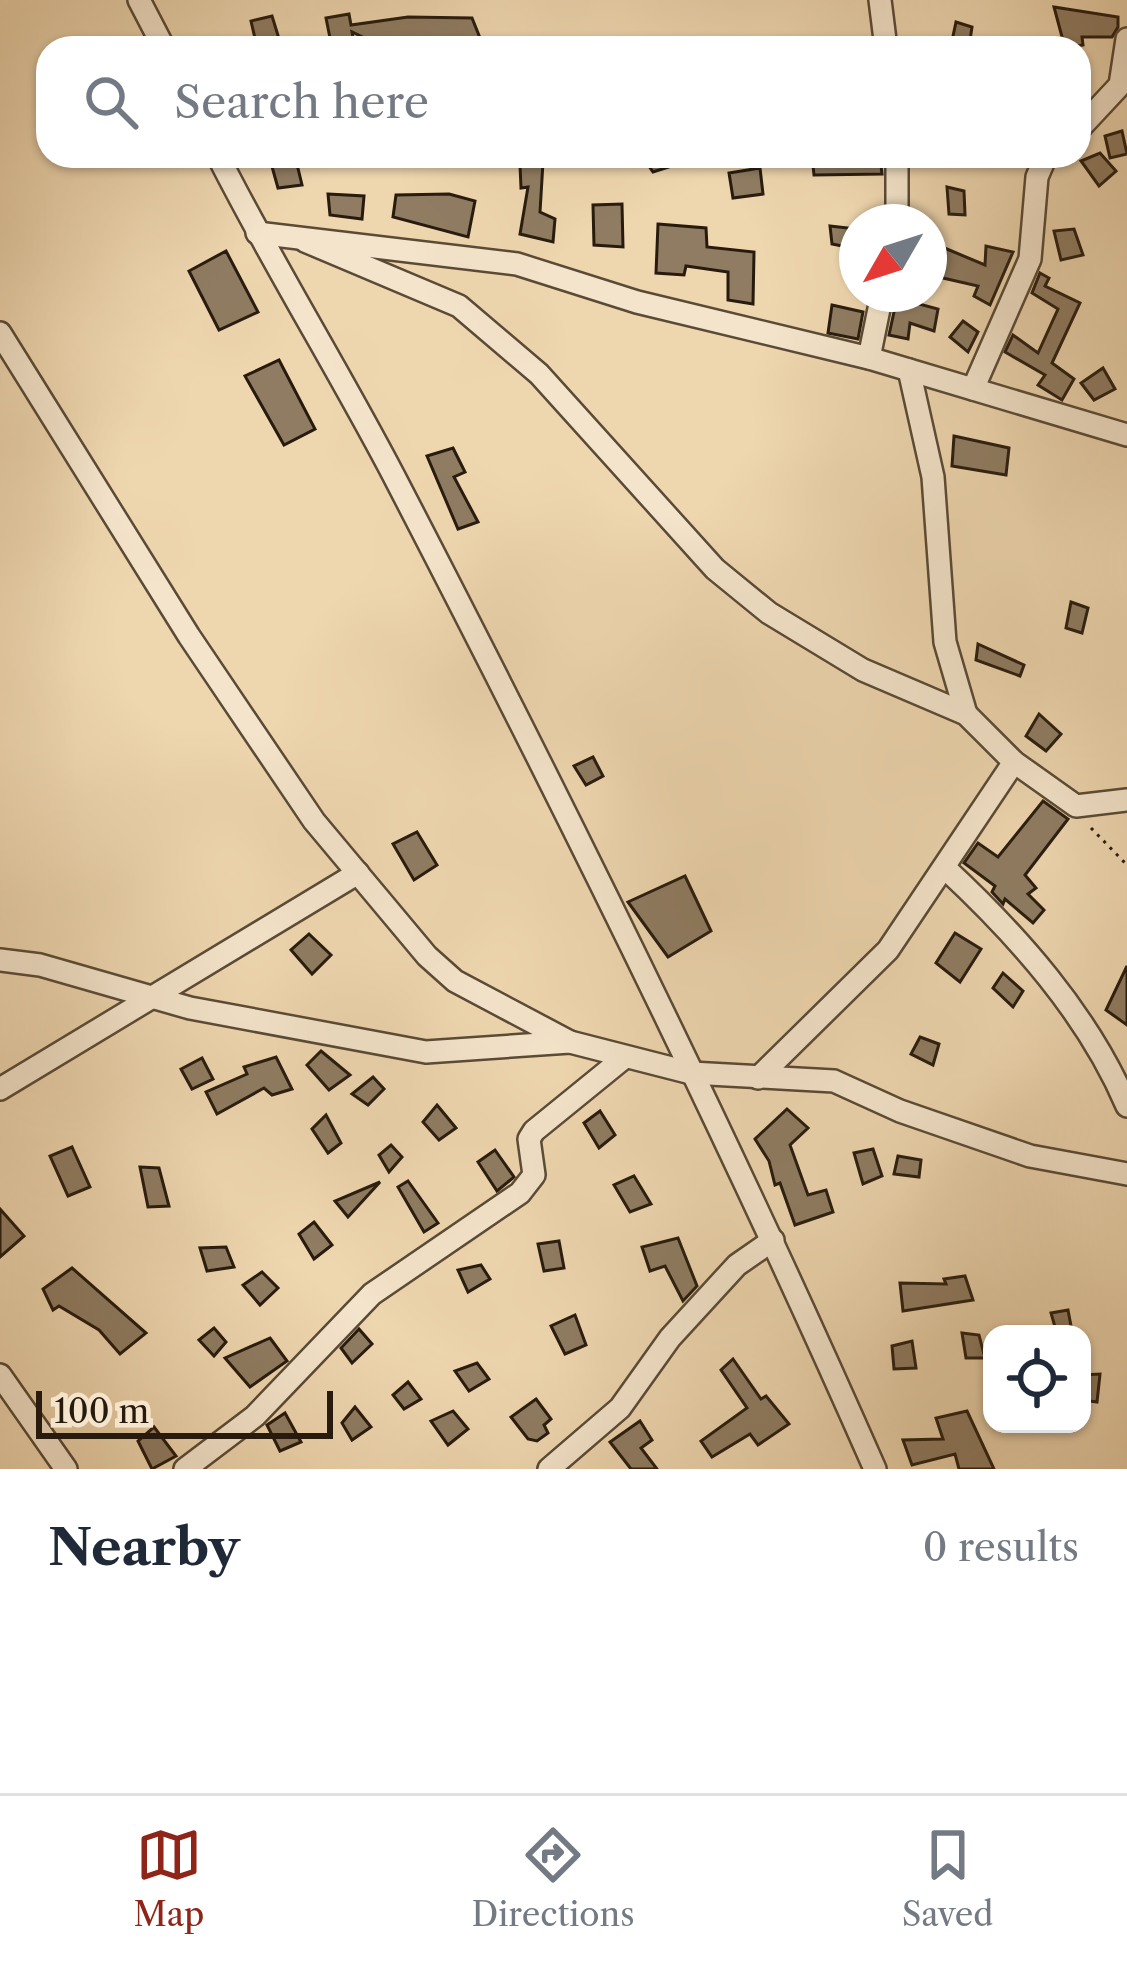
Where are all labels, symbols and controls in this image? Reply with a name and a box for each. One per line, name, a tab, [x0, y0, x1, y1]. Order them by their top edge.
search box	[36, 36, 1091, 168]
icon: search	[78, 69, 144, 135]
text: Search here	[174, 74, 429, 130]
north arrow	[839, 204, 947, 312]
map controls	[983, 1325, 1091, 1433]
button: locate	[983, 1325, 1091, 1433]
scale bar	[36, 1385, 333, 1438]
text: 100 m	[54, 1391, 149, 1432]
text: Nearby	[48, 1516, 240, 1578]
text: 0 results	[923, 1523, 1079, 1571]
tab: Map	[134, 1822, 204, 1935]
tab: Directions	[472, 1822, 635, 1935]
tab: Saved	[902, 1822, 993, 1935]

